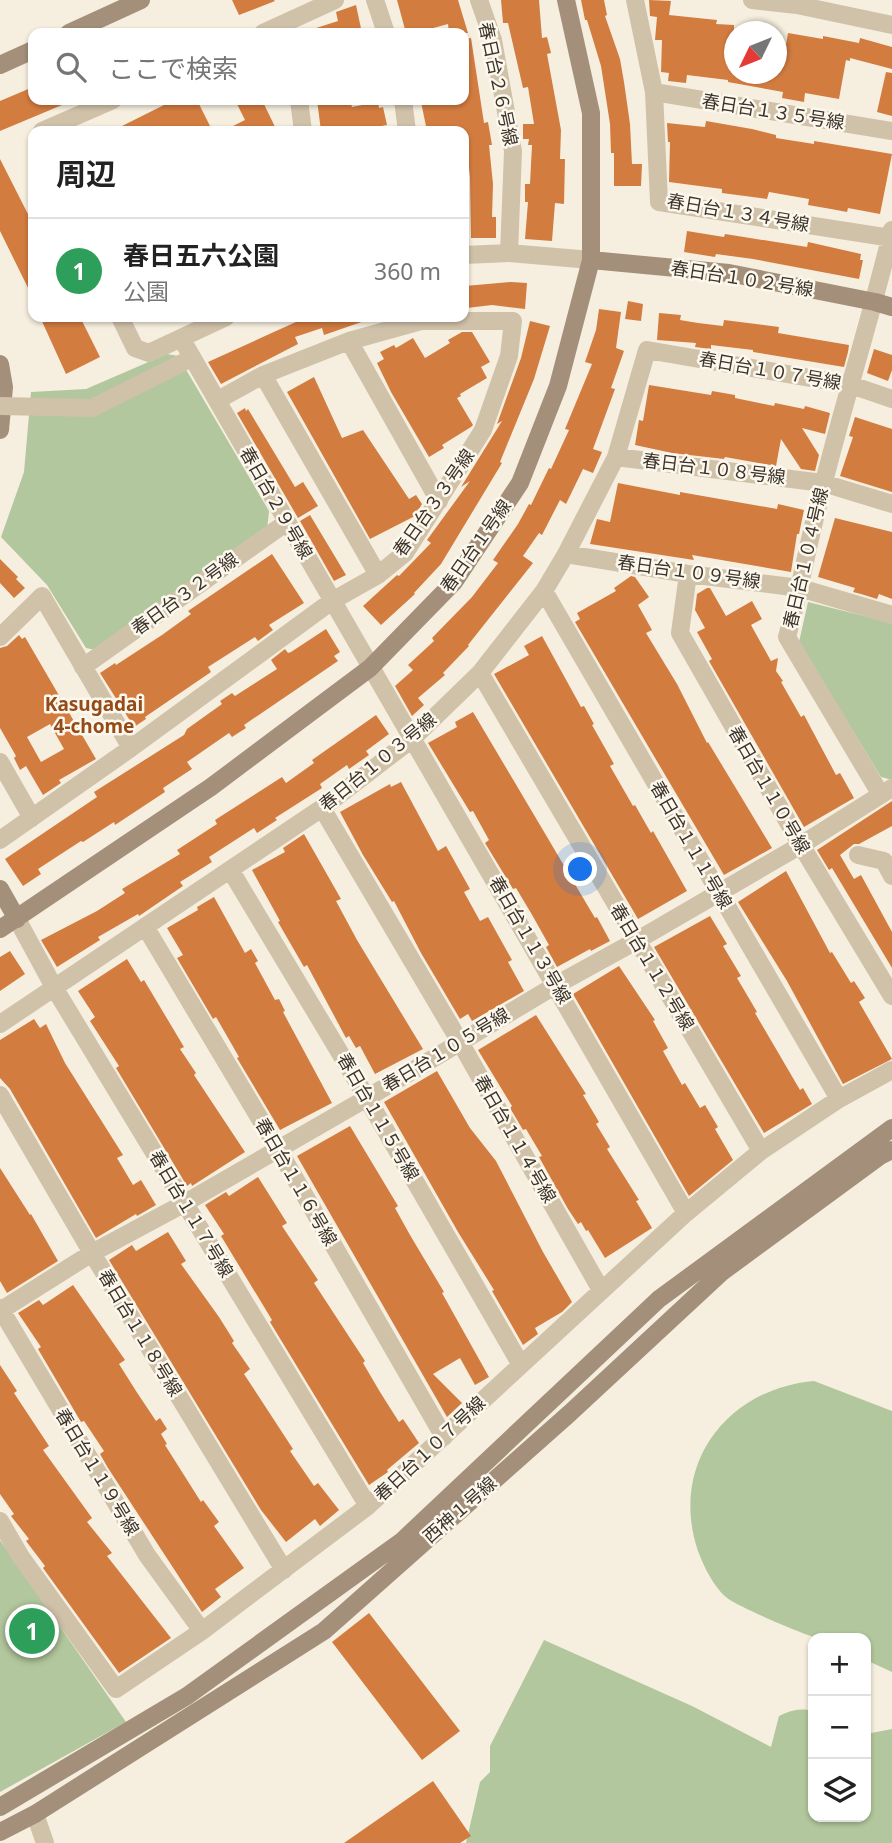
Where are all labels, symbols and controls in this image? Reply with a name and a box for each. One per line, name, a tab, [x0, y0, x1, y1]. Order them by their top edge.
street label: 春日台２６号線	[474, 20, 524, 148]
north arrow	[724, 21, 787, 84]
search box	[28, 28, 469, 105]
icon: search	[52, 48, 90, 86]
text: ここで検索	[108, 50, 238, 86]
street label: 春日台１３５号線	[700, 88, 846, 134]
text: 周辺	[56, 153, 116, 194]
street label: 春日台１３４号線	[665, 188, 811, 236]
text: 春日五六公園	[123, 237, 279, 273]
text: 1	[72, 255, 86, 287]
text: 360 m	[374, 255, 441, 287]
street label: 春日台１０２号線	[669, 255, 815, 301]
text: 公園	[123, 275, 169, 307]
street label: 春日台１０７号線	[697, 346, 843, 394]
street label: 春日台２９号線	[235, 442, 319, 563]
street label: 春日台３３号線	[387, 444, 479, 561]
street label: 春日台１０８号線	[641, 447, 787, 489]
street label: 春日台１０４号線	[777, 485, 833, 631]
street label: 春日台１号線	[434, 494, 516, 597]
street label: 春日台３２号線	[126, 546, 242, 640]
street label: 春日台１０９号線	[616, 549, 762, 593]
district label: Kasugadai 4-chome	[45, 691, 143, 739]
street label: 春日台１０３号線	[314, 707, 441, 816]
street label: 春日台１１０号線	[723, 721, 816, 858]
street label: 春日台１１１号線	[645, 776, 738, 913]
your location	[563, 852, 597, 886]
street label: 春日台１１３号線	[484, 871, 577, 1008]
street label: 春日台１１２号線	[605, 899, 700, 1034]
street label: 春日台１０５号線	[378, 1002, 513, 1097]
street label: 春日台１１５号線	[332, 1048, 425, 1185]
street label: 春日台１１４号線	[469, 1070, 562, 1207]
street label: 春日台１１６号線	[250, 1113, 343, 1250]
street label: 春日台１１７号線	[144, 1146, 239, 1281]
street label: 春日台１１８号線	[93, 1265, 188, 1400]
street label: 春日台１０７号線	[368, 1390, 490, 1506]
street label: 春日台１１９号線	[50, 1404, 145, 1539]
street label: 西神１号線	[418, 1471, 501, 1548]
pin: 1	[9, 1605, 55, 1657]
map controls	[808, 1633, 871, 1822]
button: +	[808, 1633, 871, 1696]
button: −	[808, 1696, 871, 1759]
button: layers	[808, 1759, 871, 1822]

